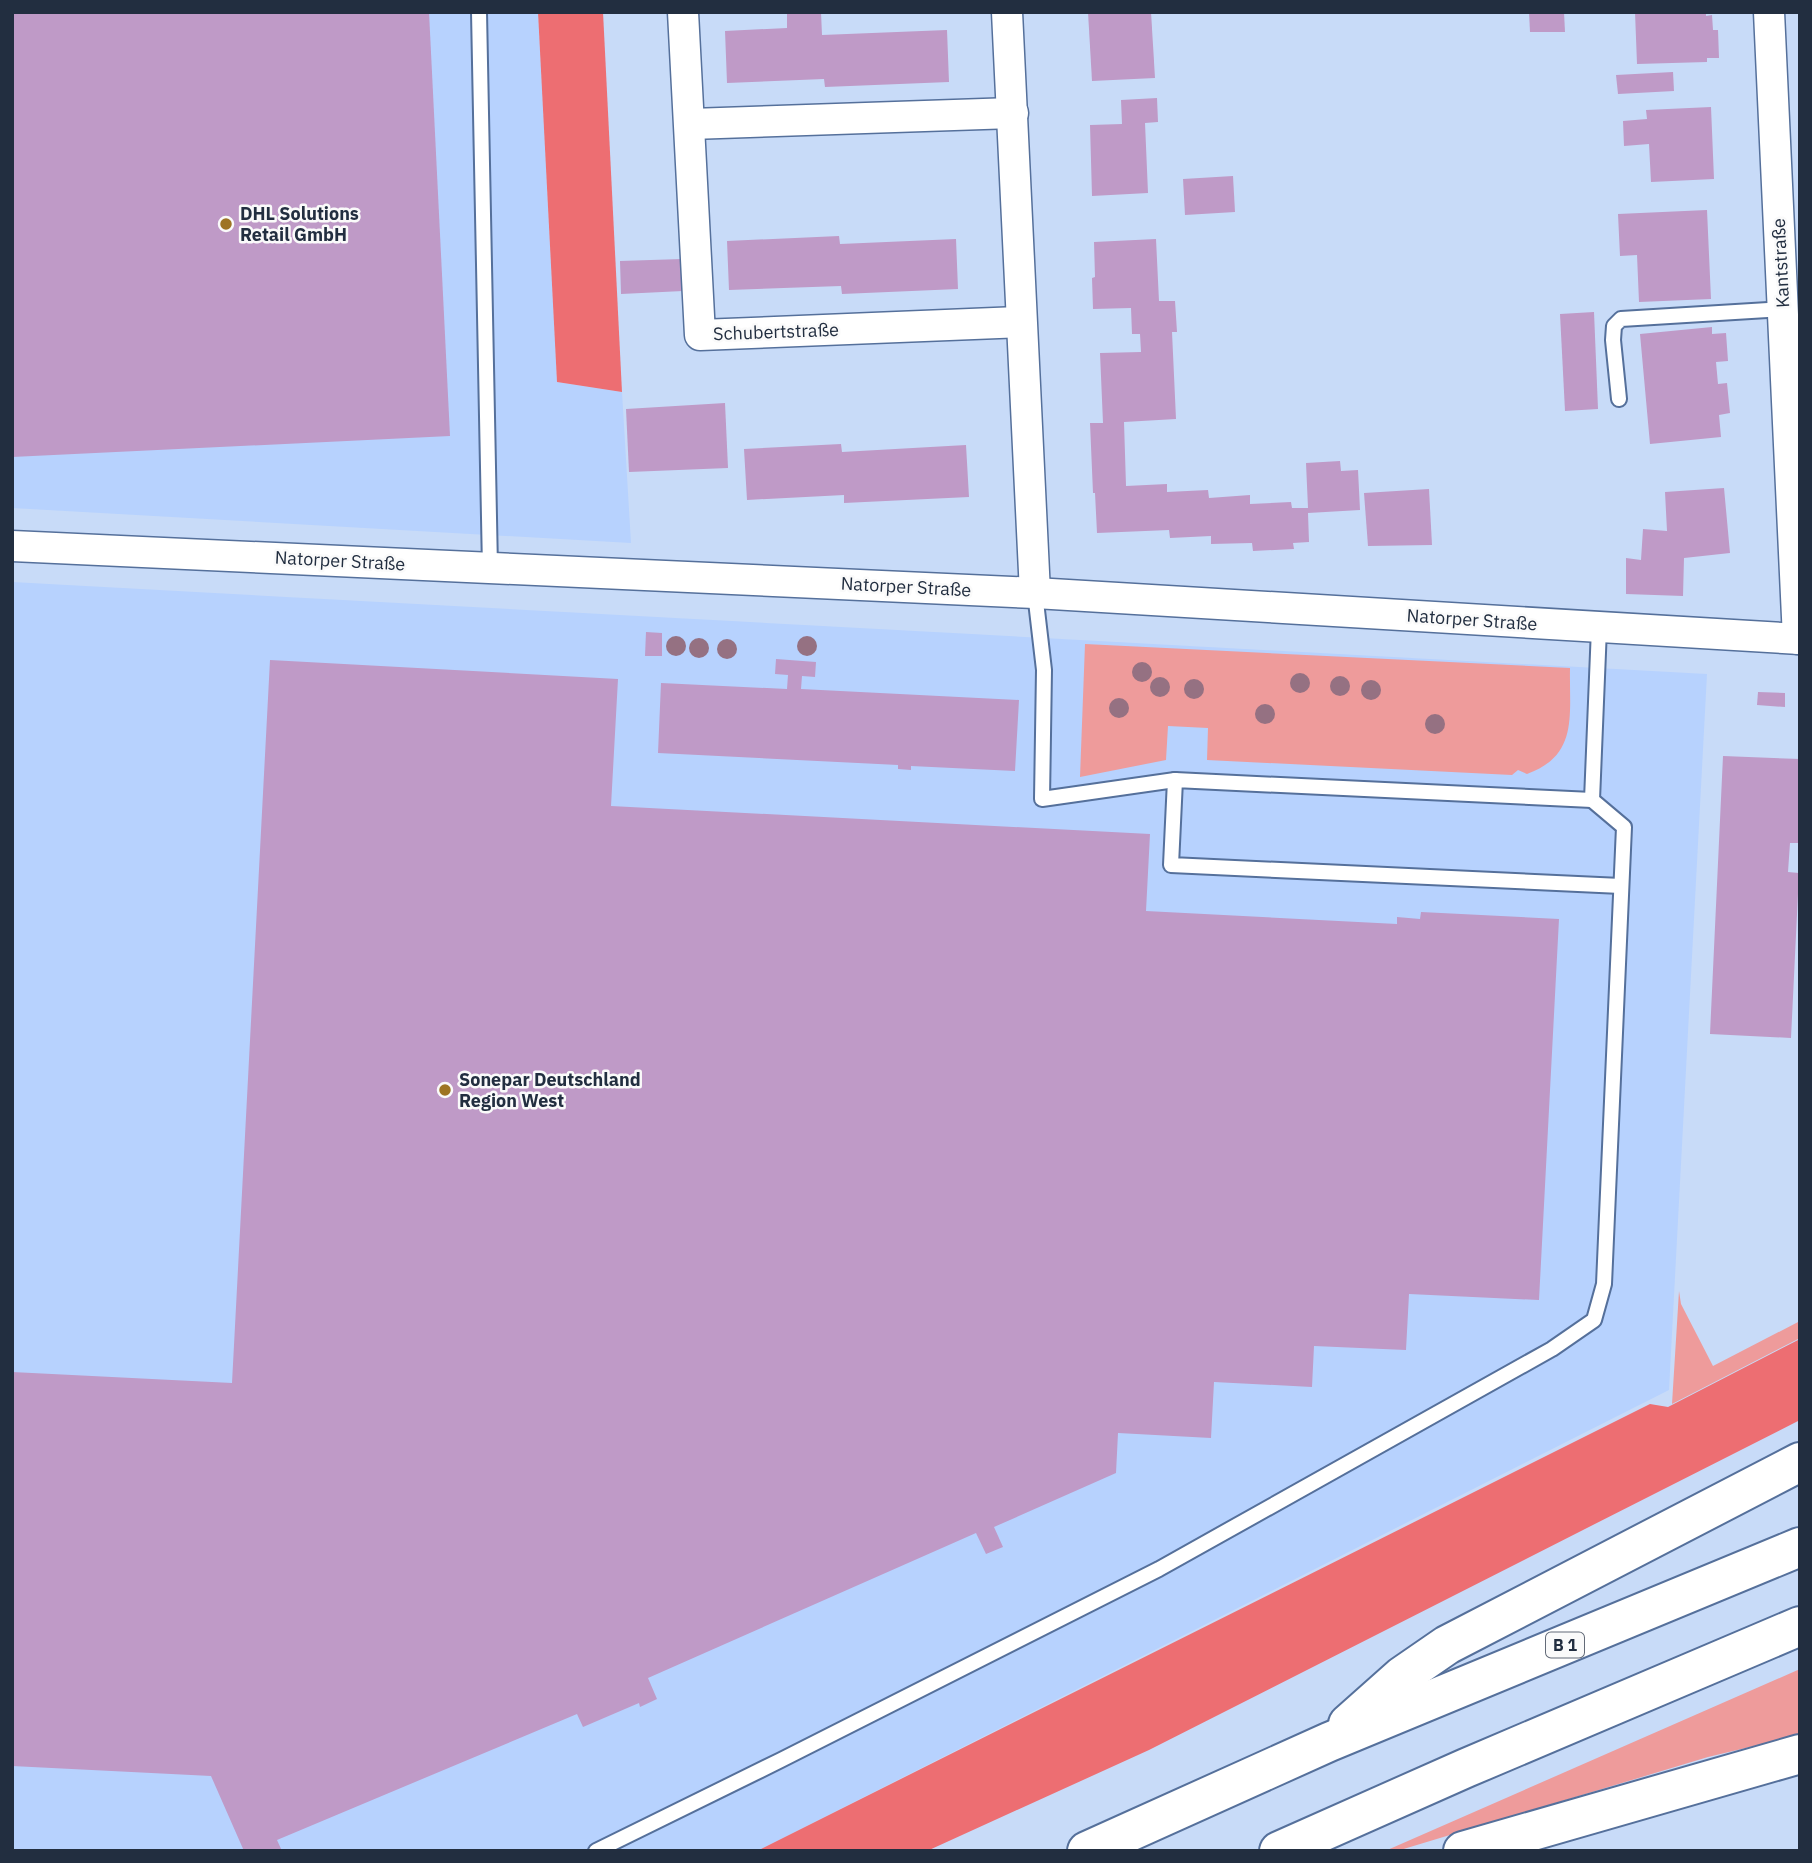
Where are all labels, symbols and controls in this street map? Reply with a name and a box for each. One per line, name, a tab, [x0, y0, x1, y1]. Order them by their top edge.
place label: DHL Solutions Retail GmbH	[240, 202, 359, 246]
marker: DHL Solutions Retail GmbH	[218, 216, 234, 232]
street label: Kantstraße	[1767, 217, 1794, 308]
street label: Schubertstraße	[713, 318, 839, 345]
street label: Natorper Straße	[274, 546, 406, 575]
street label: Natorper Straße	[840, 572, 972, 601]
street label: Natorper Straße	[1406, 603, 1538, 636]
place label: Sonepar Deutschland Region West	[459, 1068, 641, 1112]
marker: Sonepar Deutschland Region West	[437, 1082, 453, 1098]
road number: B 1	[1546, 1632, 1584, 1658]

